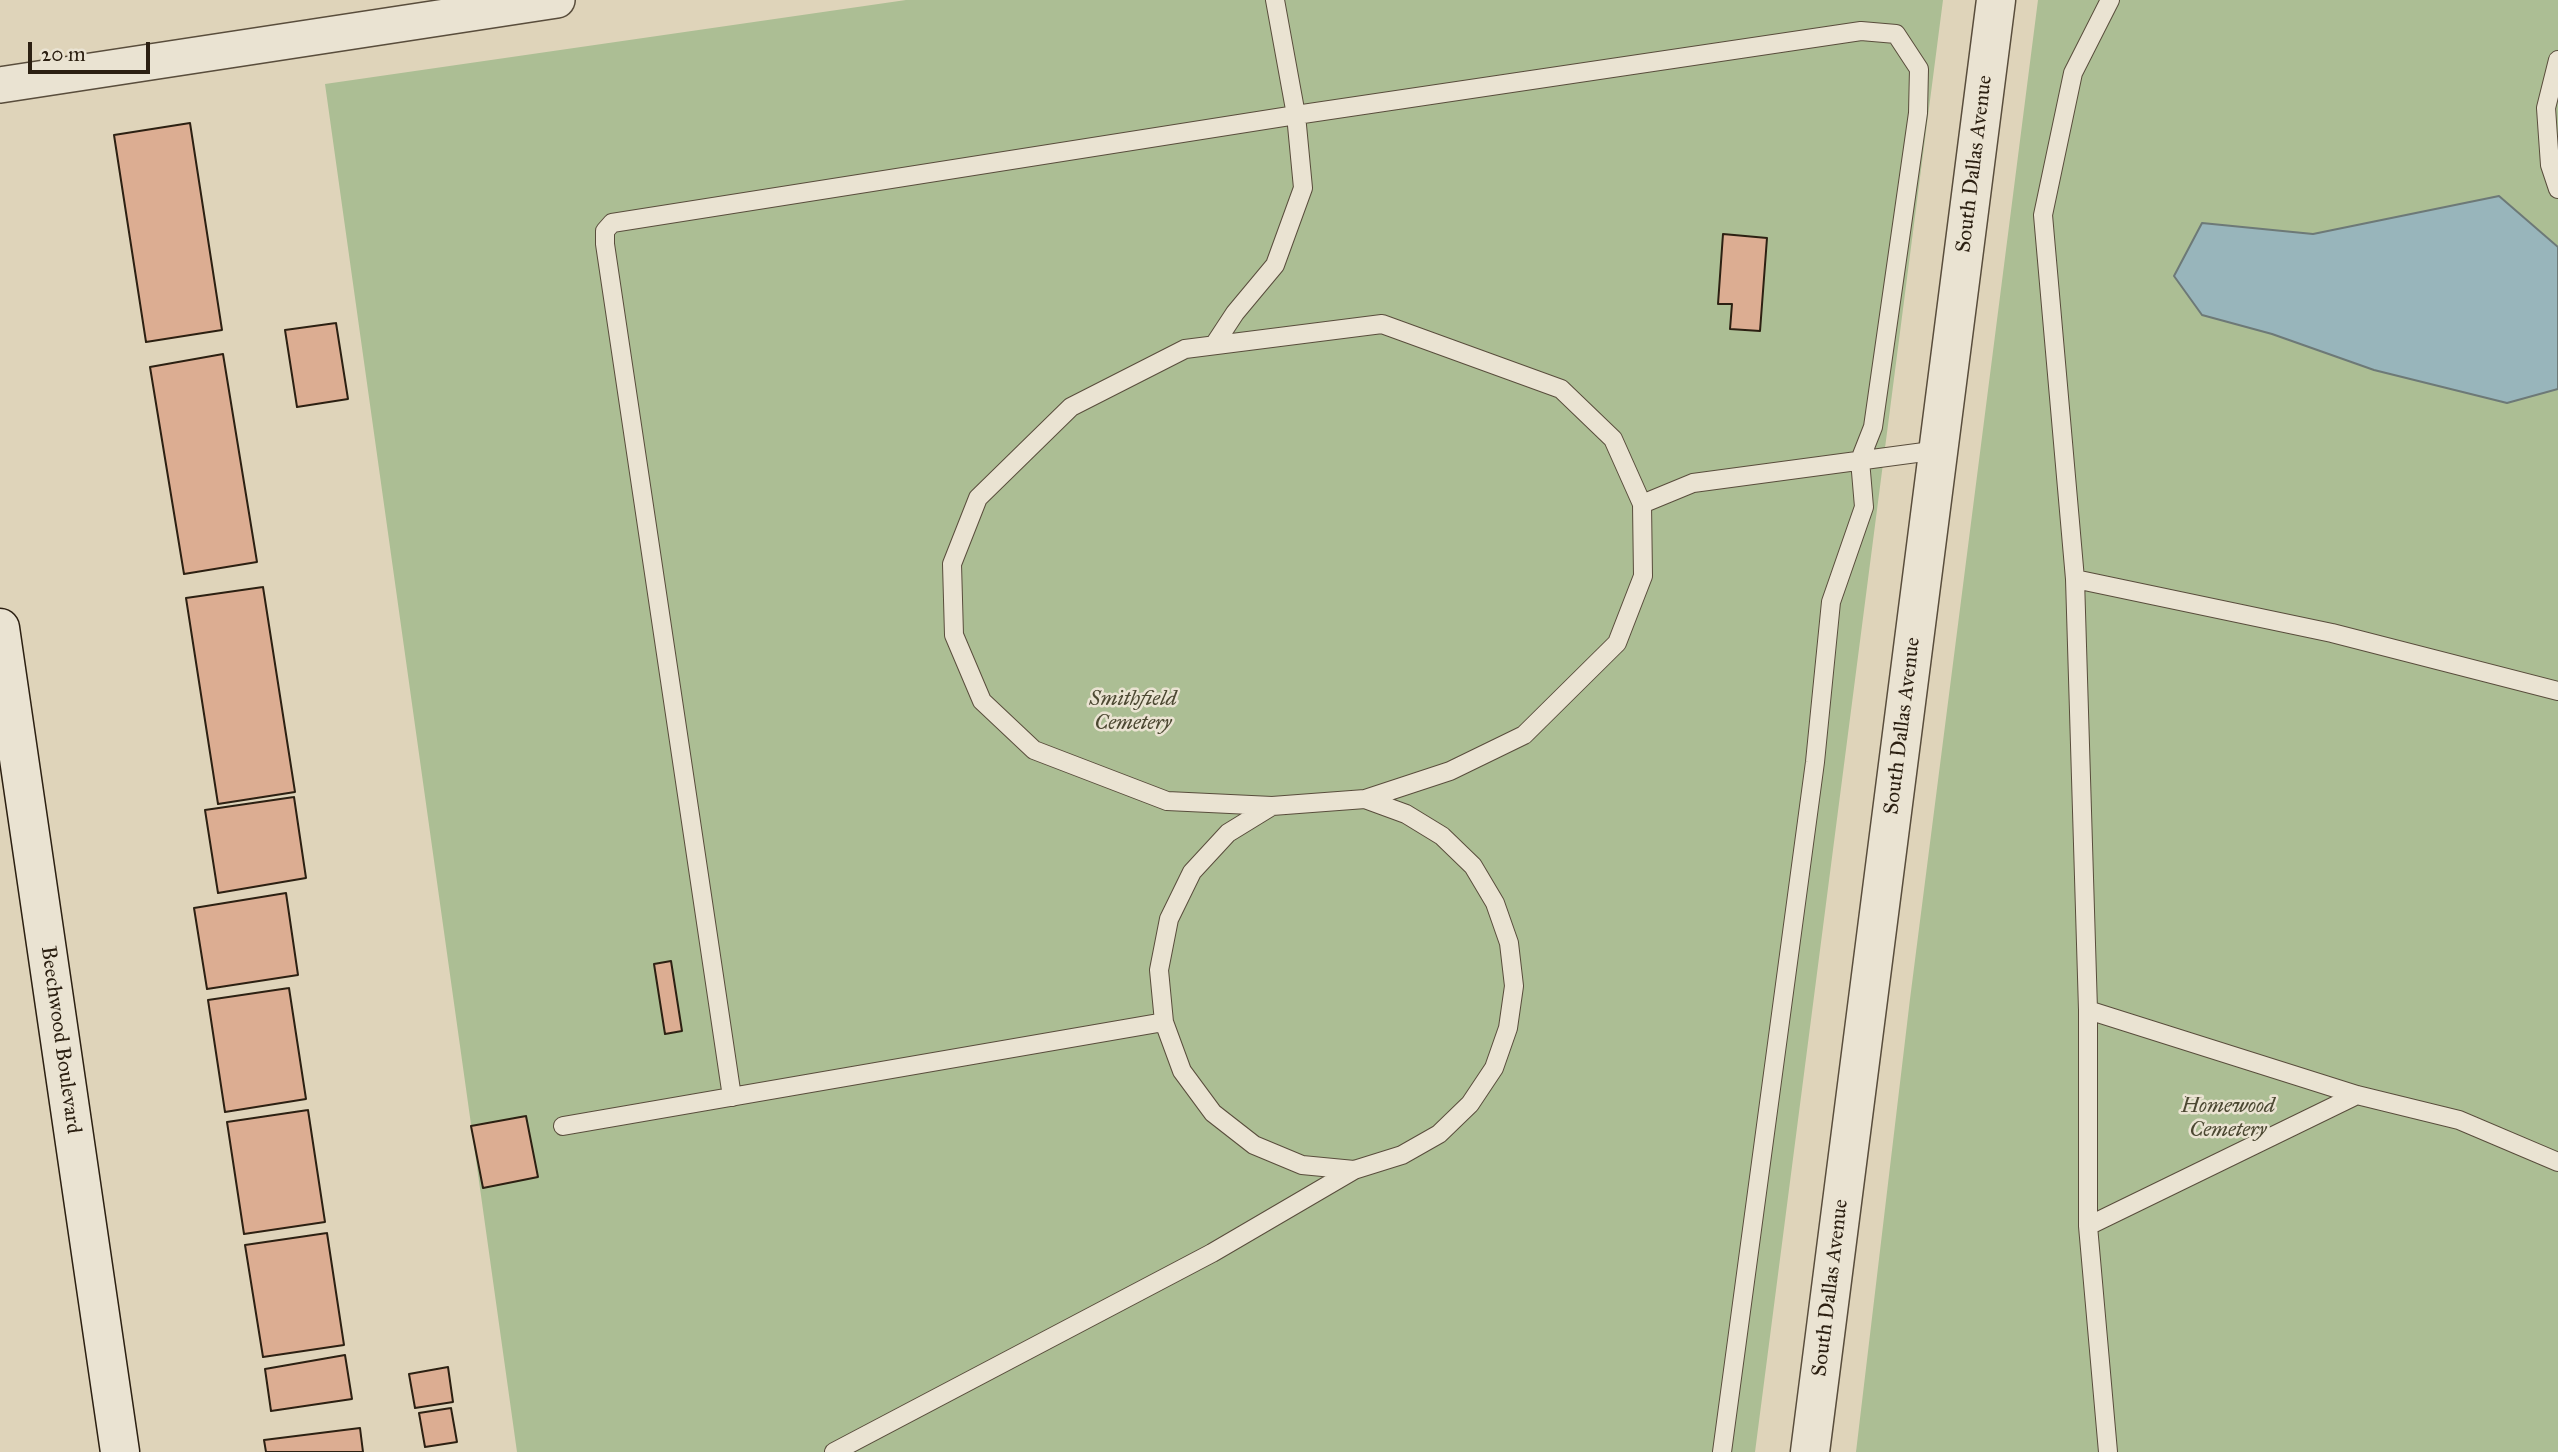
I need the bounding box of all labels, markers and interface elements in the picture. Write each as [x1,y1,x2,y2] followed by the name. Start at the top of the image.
[32,28,154,72] scale bar
[41,41,86,67] text: 20 m
[1952,74,1998,254] street label: South Dallas Avenue
[1880,636,1926,816] street label: South Dallas Avenue
[1089,687,1177,737] park label: Smithfield Cemetery
[34,945,86,1135] street label: Beechwood Boulevard
[2181,1094,2275,1144] park label: Homewood Cemetery
[1808,1198,1854,1378] street label: South Dallas Avenue

